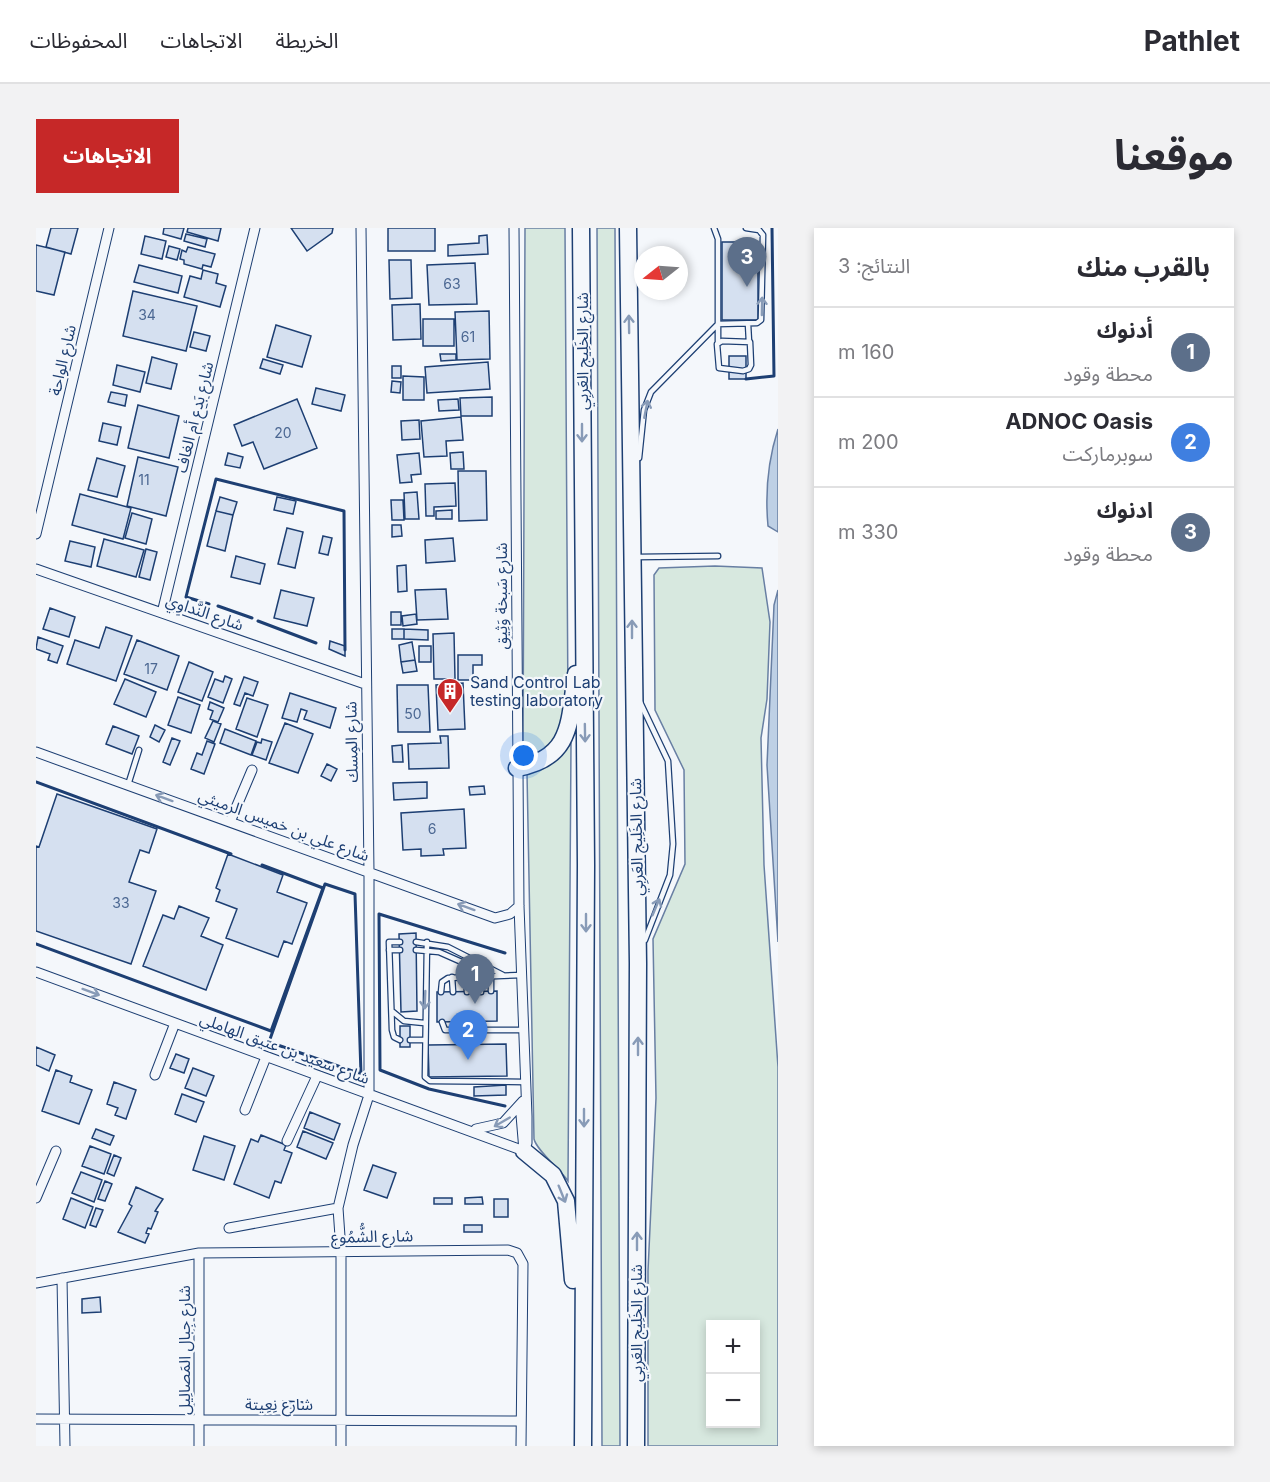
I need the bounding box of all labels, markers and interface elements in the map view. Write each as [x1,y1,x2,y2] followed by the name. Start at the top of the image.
[1144,24,1240,58] text: Pathlet
[30,28,127,53] text: المحفوظات
[160,28,242,53] text: الاتجاهات
[275,28,338,53] text: الخريطة
[36,119,179,193] button: الاتجاهات
[1114,129,1234,180] text: موقعنا
[728,238,766,287] pin: 3
[634,246,688,300] north arrow
[1077,251,1210,282] text: بالقرب منك
[838,254,910,278] text: النتائج: 3
[443,275,461,292] house number: 63
[572,292,595,410] street label: شارع الخَلِيج العَربِي
[756,297,768,317] one-way arrow
[138,306,156,323] house number: 34
[623,315,635,335] one-way arrow
[1097,317,1153,343] text: أدنوك
[44,323,83,398] street label: شارع الواحة
[461,328,475,345] house number: 61
[838,340,894,364] text: 160 m
[1186,340,1195,364] text: 1
[171,359,220,475] street label: شارع بَدع أم الغاف
[1063,362,1153,386] text: محطة وقود
[641,400,652,419] one-way arrow
[1005,408,1153,434] text: ADNOC Oasis
[576,423,588,443] one-way arrow
[274,424,292,441] house number: 20
[838,430,899,454] text: 200 m
[1184,430,1197,454] text: 2
[1062,442,1153,466] text: سوبرماركت
[138,471,150,488] house number: 11
[1097,497,1153,523] text: ادنوك
[838,520,898,544] text: 330 m
[1184,520,1197,544] text: 3
[491,542,514,650] street label: شارع سَبخة وَثِيق
[1063,542,1153,566] text: محطة وقود
[163,589,246,637] street label: شارع النَّداوِي
[626,619,638,639] one-way arrow
[144,660,158,677] house number: 17
[470,672,603,710] place label: Sand Control Lab testing laboratory
[435,676,465,714] building icon: Sand Control Lab testing laboratory
[340,701,365,783] street label: شارع المِسك
[404,705,422,722] house number: 50
[579,723,590,743] one-way arrow
[509,741,538,770] your location
[625,778,650,896] street label: شارع الخَلِيج العَربِي
[195,785,372,868] street label: شارع علي بن خميس الرميثي
[155,791,174,802] one-way arrow
[428,820,436,837] house number: 6
[112,894,130,911] house number: 33
[651,899,662,917] one-way arrow
[457,901,476,912] one-way arrow
[580,913,592,933] one-way arrow
[456,954,494,1004] pin: 1
[81,987,100,998] one-way arrow
[419,990,430,1010] one-way arrow
[196,1008,373,1091] street label: شارع سعيد بن عتيق الهاملي
[448,1010,488,1060] pin: 2
[632,1036,644,1056] one-way arrow
[578,1108,590,1128] one-way arrow
[494,1116,511,1128] one-way arrow
[557,1184,568,1202] one-way arrow
[331,1222,413,1250] street label: شارع الشُّمُوع
[631,1231,643,1251] one-way arrow
[626,1264,649,1382] street label: شارع الخَلِيج العَربِي
[174,1285,197,1415] street label: شارع جِبال المَصالِيل
[706,1320,760,1428] map controls
[706,1320,760,1374] button: +
[706,1374,760,1428] button: −
[245,1394,313,1417] street label: شارع نِعِيتة

